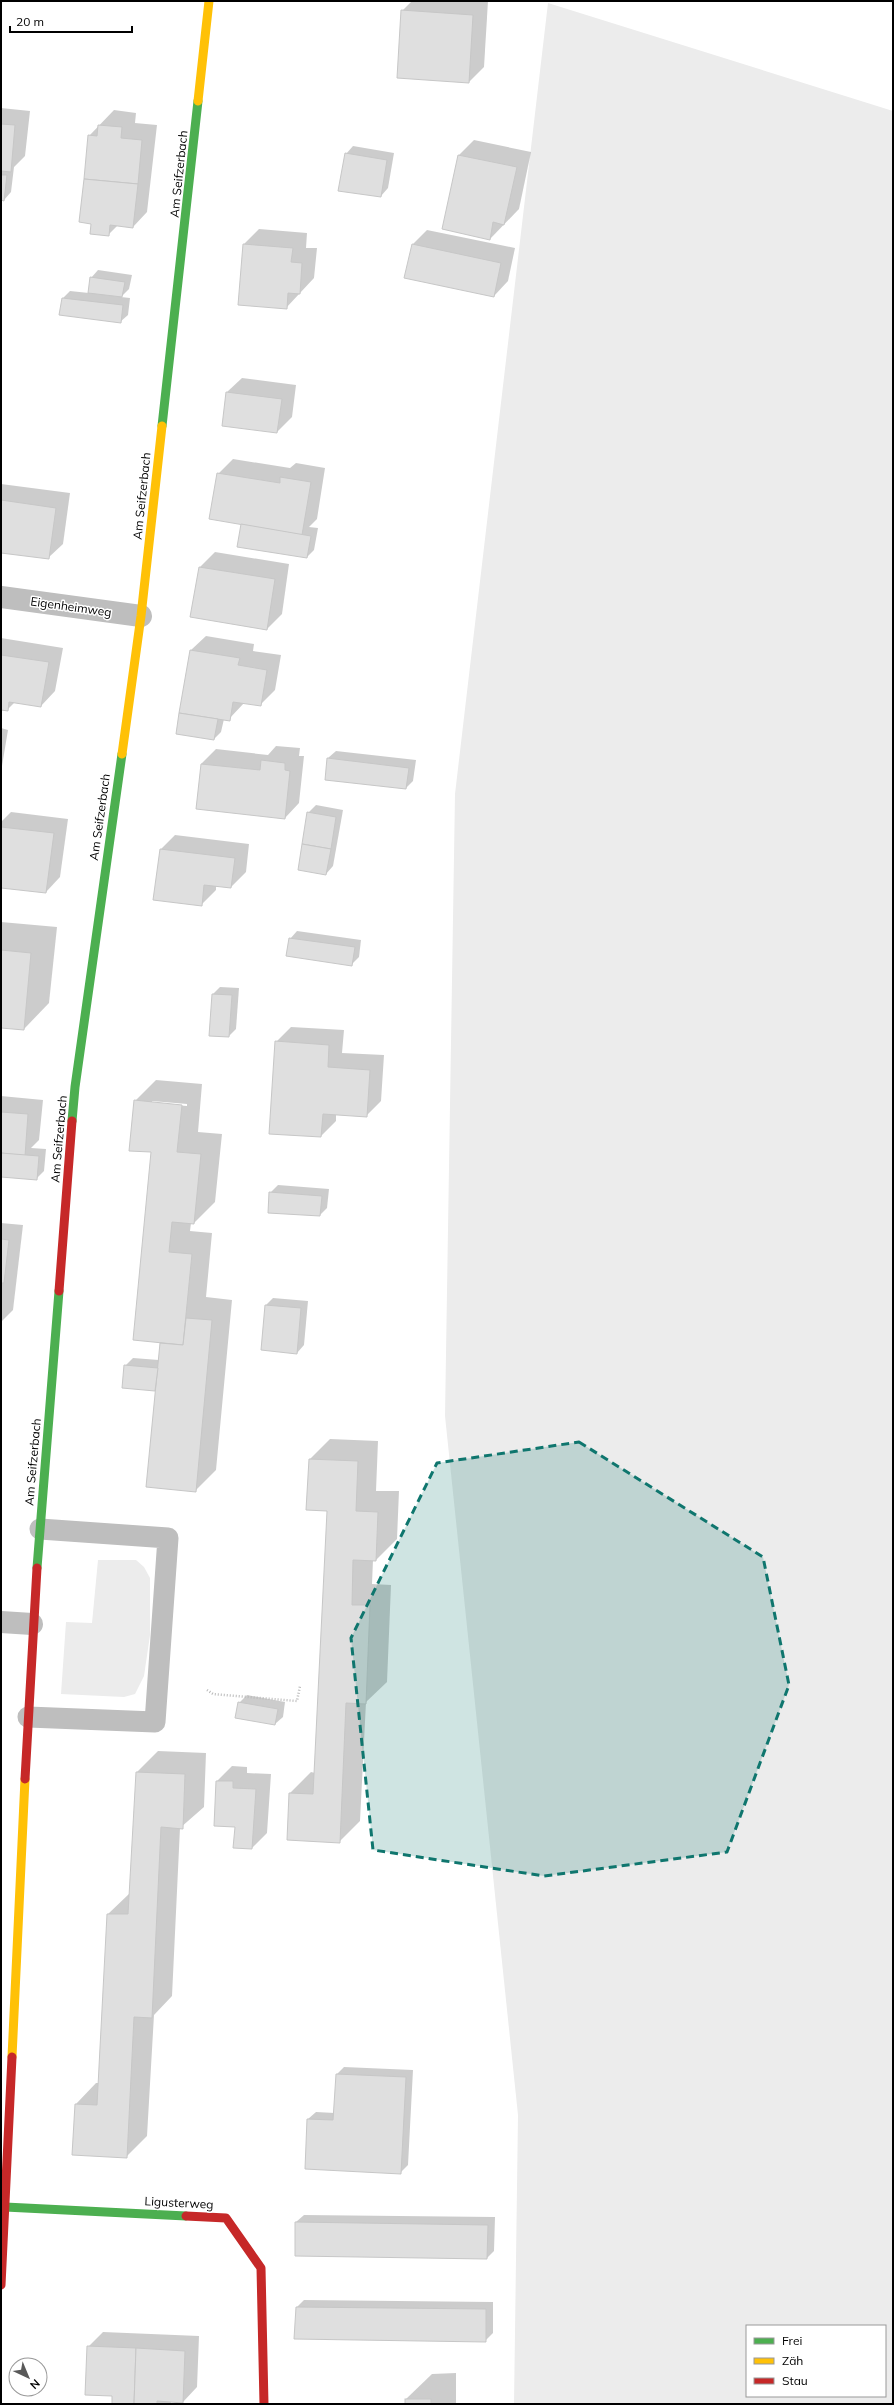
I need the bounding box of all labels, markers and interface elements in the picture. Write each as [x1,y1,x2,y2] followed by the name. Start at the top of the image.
[10,8,132,34] scale bar
[16,14,44,29] text: 20 m
[166,130,191,218] street label: Am Seifzerbach
[129,452,154,540] street label: Am Seifzerbach
[30,593,113,620] street label: Eigenheimweg
[86,772,113,861] street label: Am Seifzerbach
[47,1095,70,1183] street label: Am Seifzerbach
[21,1418,44,1506] street label: Am Seifzerbach
[144,2193,214,2212] street label: Ligusterweg
[746,2325,886,2397] legend
[782,2333,802,2348] text: Frei
[782,2353,803,2368] text: Zäh
[8,2357,48,2397] north arrow
[782,2373,808,2388] text: Stau
[27,2376,43,2392] text: N

